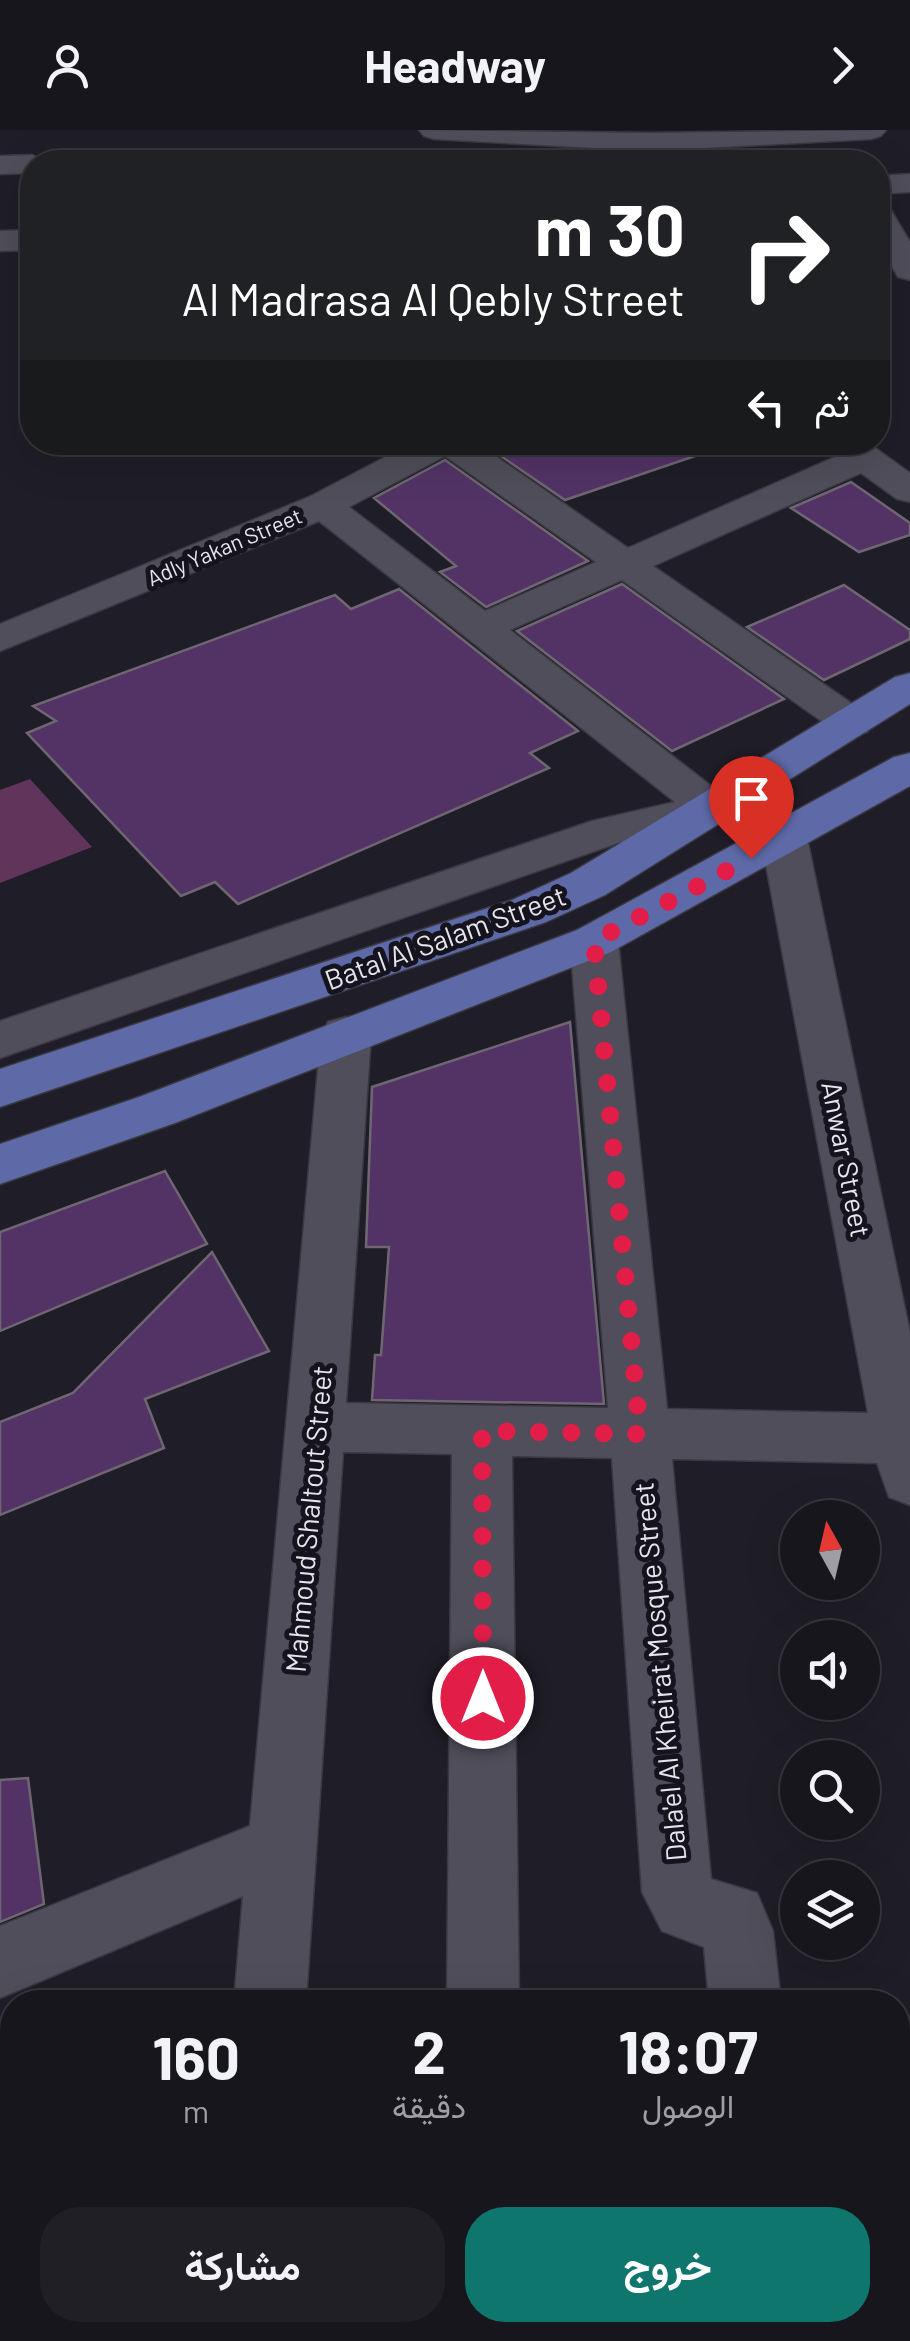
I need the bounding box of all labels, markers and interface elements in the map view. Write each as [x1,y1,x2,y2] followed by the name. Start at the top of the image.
[40,38,95,93] icon: person
[364,38,546,92] text: Headway
[815,38,870,93] icon: forward
[535,186,685,270] text: 30 m
[720,190,850,320] icon: right
[182,271,685,325] text: Al Madrasa Al Qebly Street
[814,379,850,425] text: ثم
[739,380,794,435] icon: left
[143,502,305,590] street label: Adly Yakan Street
[709,756,794,859] pin
[724,771,779,826] icon: arrive
[320,878,570,996] street label: Batal Al Salam Street
[815,1078,879,1240] street label: Anwar Street
[278,1364,338,1674] street label: Mahmoud Shaltout Street
[626,1481,692,1863] street label: Dala'el Al Kheirat Mosque Street
[780,1500,880,1600] north arrow
[780,1500,880,1960] map controls
[780,1620,880,1720] button: sound
[431,1646,535,1750] position arrow
[780,1740,880,1840] button: search
[780,1860,880,1960] button: layers
[412,2014,446,2086] text: 2
[618,2014,758,2086] text: 18:07
[152,2020,240,2092] text: 160
[392,2086,466,2124] text: دقيقة
[642,2086,734,2124] text: الوصول
[183,2091,209,2129] text: m
[40,2207,445,2322] button: مشاركة
[465,2207,870,2322] button: خروج

